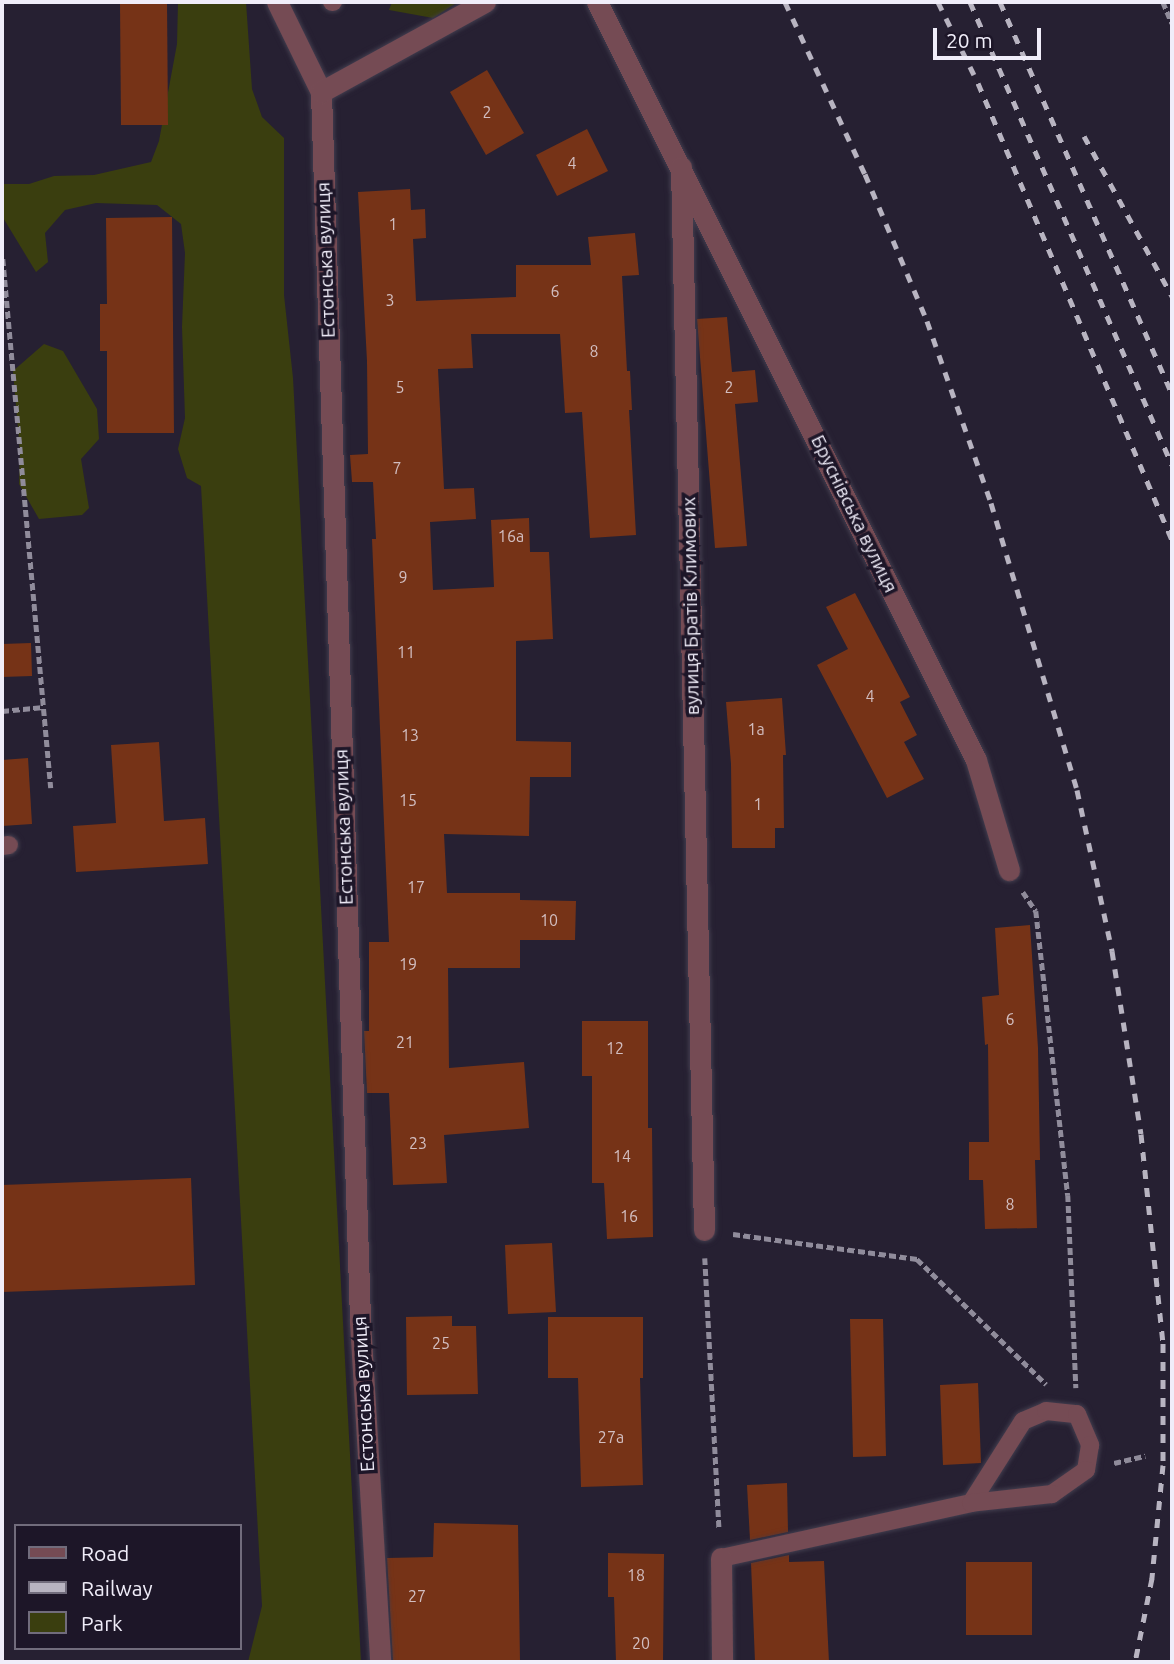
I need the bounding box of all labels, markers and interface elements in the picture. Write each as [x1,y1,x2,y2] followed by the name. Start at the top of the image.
[936,14,1044,58] scale bar
[946,28,993,52] text: 20 m
[482,102,492,122] house number: 2
[567,153,577,173] house number: 4
[312,182,340,338] street label: Естонська вулиця
[388,214,398,234] house number: 1
[550,281,560,301] house number: 6
[385,290,395,310] house number: 3
[589,341,599,361] house number: 8
[395,377,405,397] house number: 5
[724,377,734,397] house number: 2
[806,431,902,597] street label: Бруснівська вулиця
[392,458,402,478] house number: 7
[678,497,704,715] street label: вулиця Братів Климових
[498,526,524,546] house number: 16а
[398,567,408,587] house number: 9
[397,642,415,662] house number: 11
[865,686,875,706] house number: 4
[747,719,765,739] house number: 1а
[401,725,419,745] house number: 13
[330,749,358,905] street label: Естонська вулиця
[399,790,417,810] house number: 15
[753,794,763,814] house number: 1
[407,877,425,897] house number: 17
[540,910,558,930] house number: 10
[399,954,417,974] house number: 19
[1005,1009,1015,1029] house number: 6
[396,1032,414,1052] house number: 21
[606,1038,624,1058] house number: 12
[409,1133,427,1153] house number: 23
[613,1146,631,1166] house number: 14
[1005,1194,1015,1214] house number: 8
[620,1206,638,1226] house number: 16
[349,1316,379,1472] street label: Естонська вулиця
[432,1333,450,1353] house number: 25
[598,1427,624,1447] house number: 27а
[14,1524,242,1650] legend
[81,1541,129,1565] text: Road
[627,1565,645,1585] house number: 18
[81,1576,153,1600] text: Railway
[408,1586,426,1606] house number: 27
[81,1611,123,1635] text: Park
[632,1633,650,1653] house number: 20

